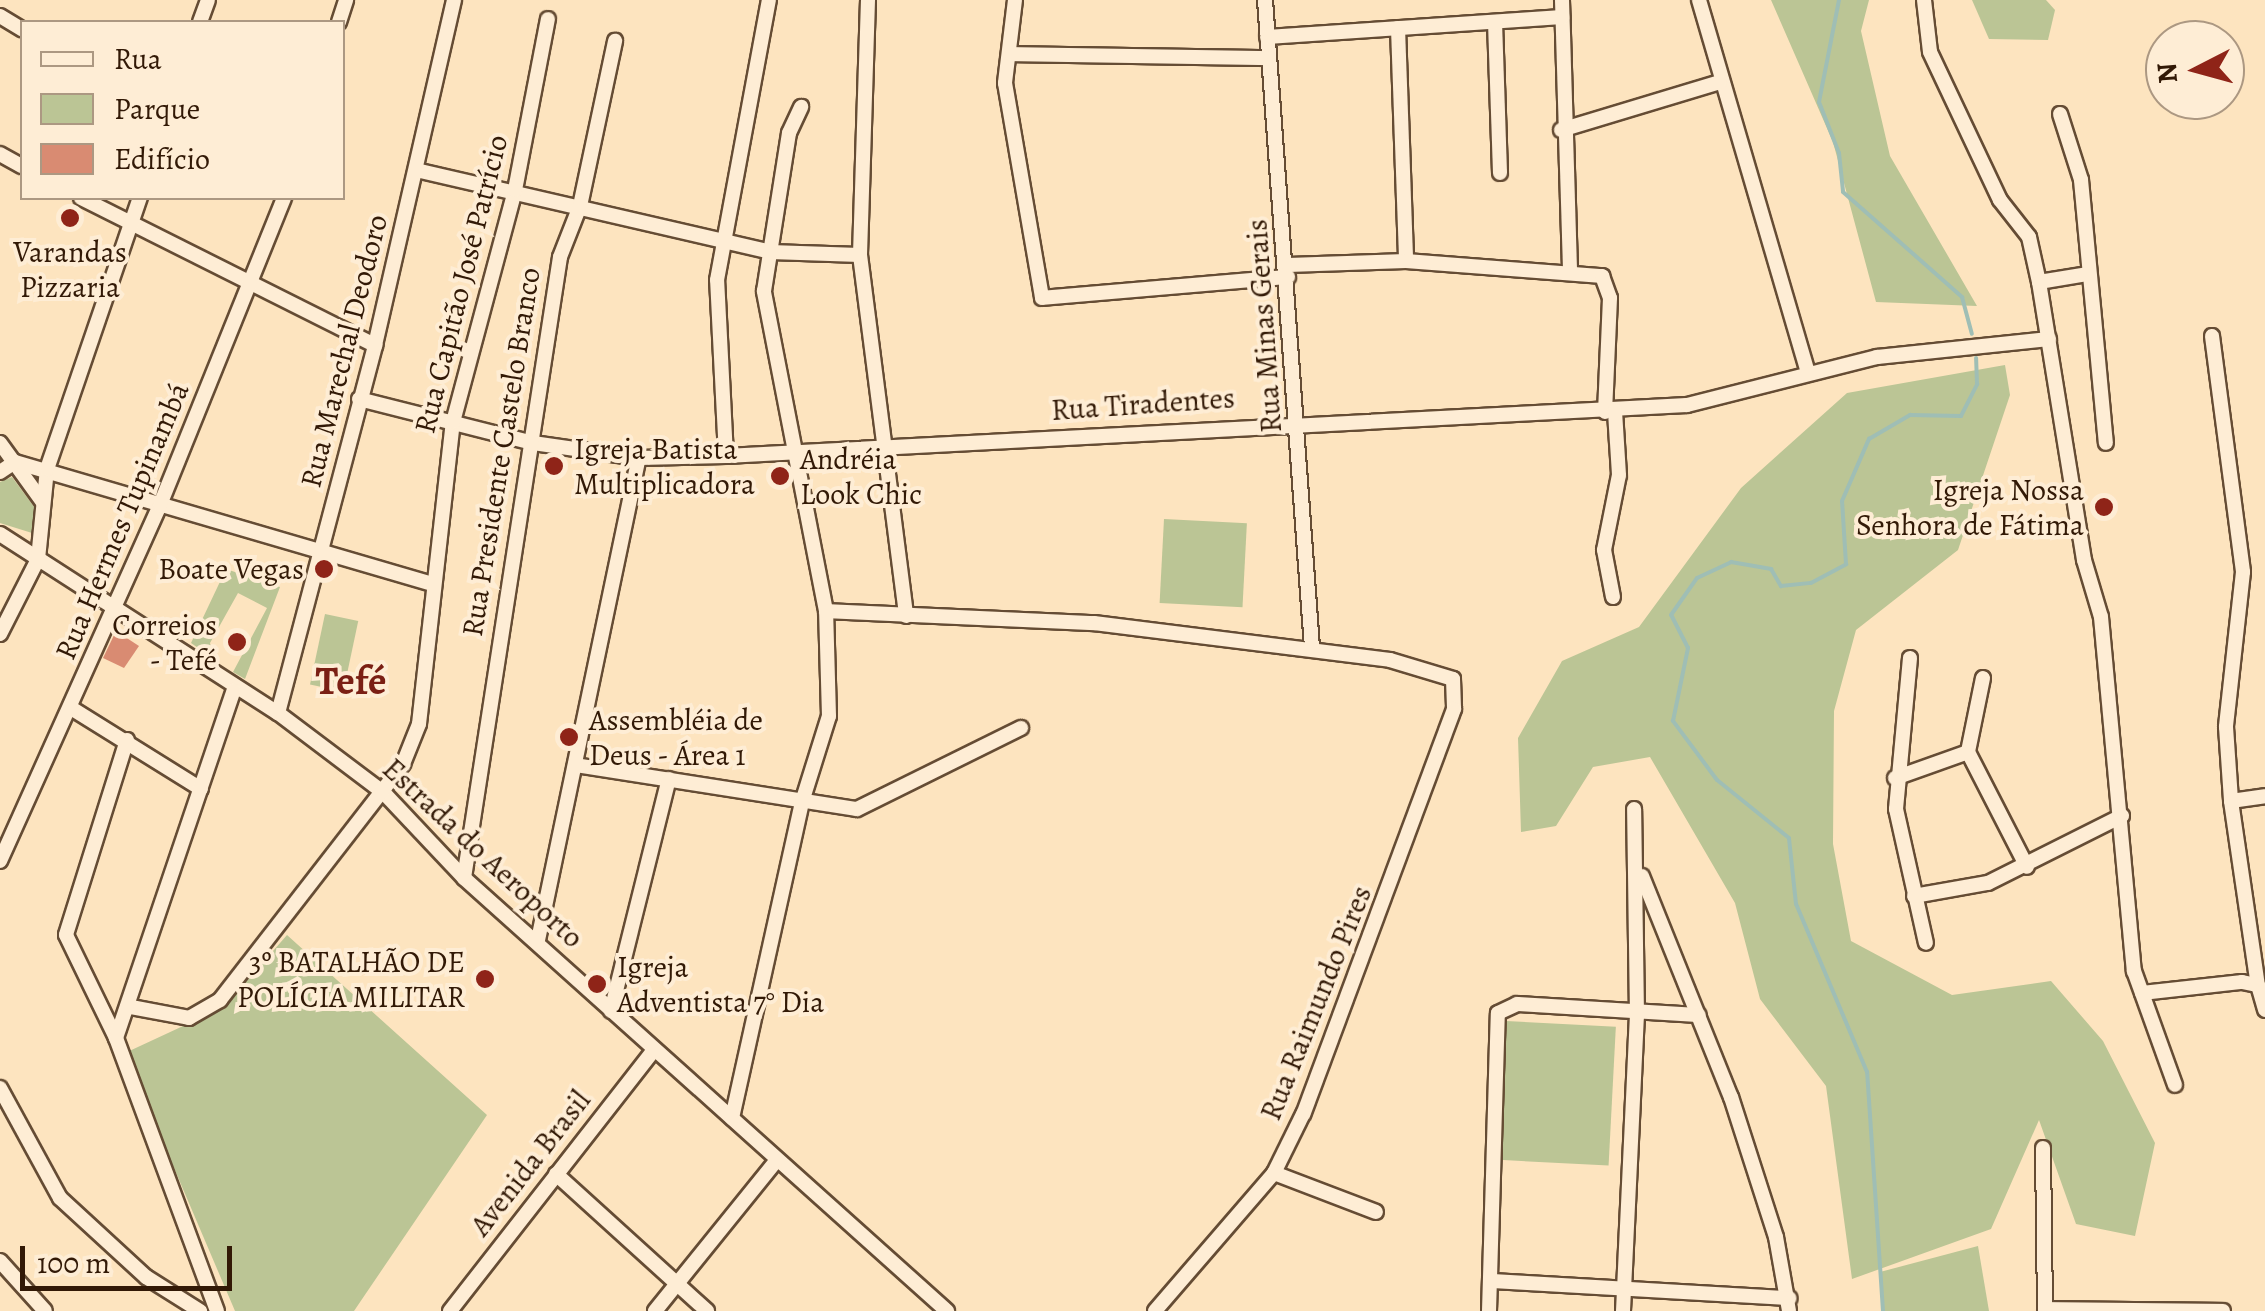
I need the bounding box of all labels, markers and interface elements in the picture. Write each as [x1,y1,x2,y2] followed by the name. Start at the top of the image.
[20,20,345,200] legend
[2145,20,2245,120] north arrow
[114,39,162,79] text: Rua
[2147,61,2187,85] text: N
[114,89,200,129] text: Parque
[406,131,516,437] street label: Rua Capitão José Patrício
[114,139,210,179] text: Edifício
[59,207,81,229] marker: Varandas Pizzaria
[293,211,395,491] street label: Rua Marechal Deodoro
[1239,218,1289,434] street label: Rua Minas Gerais
[13,234,127,304] place label: Varandas Pizzaria
[454,265,548,639] street label: Rua Presidente Castelo Branco
[47,377,197,665] street label: Rua Hermes Tupinambá
[1050,380,1236,428] street label: Rua Tiradentes
[574,431,755,502] place label: Igreja Batista Multiplicadora
[800,441,922,512] place label: Andréia Look Chic
[543,455,565,477] marker: Igreja Batista Multiplicadora
[769,465,791,487] marker: Andréia Look Chic
[1856,472,2084,542] place label: Igreja Nossa Senhora de Fátima
[2093,496,2115,518] marker: Igreja Nossa Senhora de Fátima
[158,551,304,587] place label: Boate Vegas
[313,558,335,580] marker: Boate Vegas
[112,607,217,678] place label: Correios - Tefé
[226,631,248,653] marker: Correios - Tefé
[315,657,387,705] district label: Tefé
[589,702,763,772] place label: Assembléia de Deus - Área 1
[558,726,580,748] marker: Assembléia de Deus - Área 1
[375,751,591,955] street label: Estrada do Aeroporto
[1253,880,1379,1126] street label: Rua Raimundo Pires
[237,944,465,1014] place label: 3º BATALHÃO DE POLÍCIA MILITAR
[617,949,824,1020] place label: Igreja Adventista 7° Dia
[474,968,496,990] marker: 3º BATALHÃO DE POLÍCIA MILITAR
[586,973,608,995] marker: Igreja Adventista 7° Dia
[462,1083,598,1243] street label: Avenida Brasil
[25,1226,238,1288] scale bar
[37,1243,110,1283] text: 100 m

